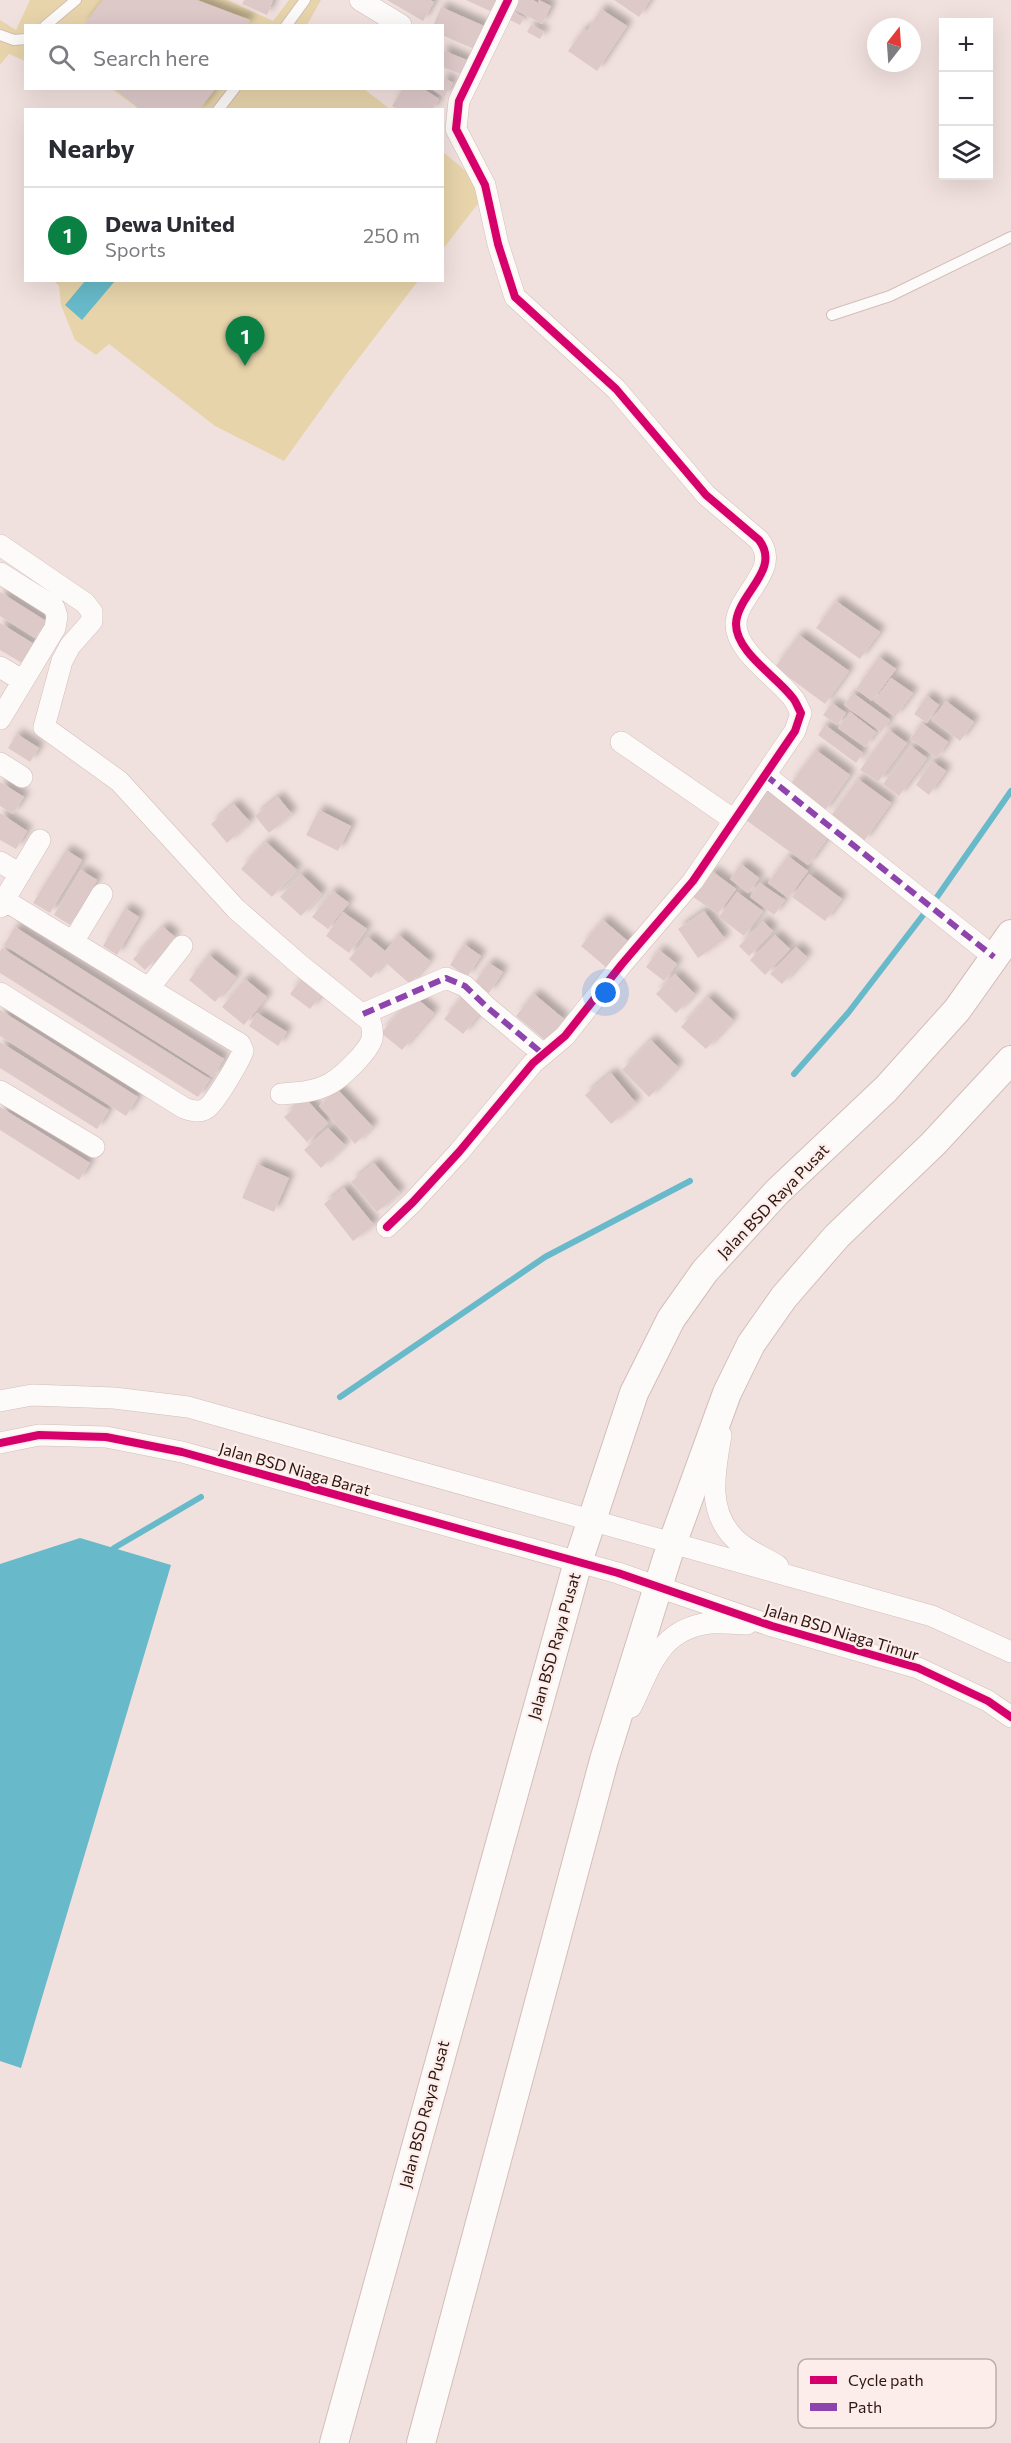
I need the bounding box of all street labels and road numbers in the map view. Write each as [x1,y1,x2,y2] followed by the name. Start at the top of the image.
[713,1139,833,1262] street label: Jalan BSD Raya Pusat
[217,1438,373,1499] street label: Jalan BSD Niaga Barat
[523,1570,584,1721] street label: Jalan BSD Raya Pusat
[763,1599,922,1664] street label: Jalan BSD Niaga Timur
[395,2038,452,2190] street label: Jalan BSD Raya Pusat

